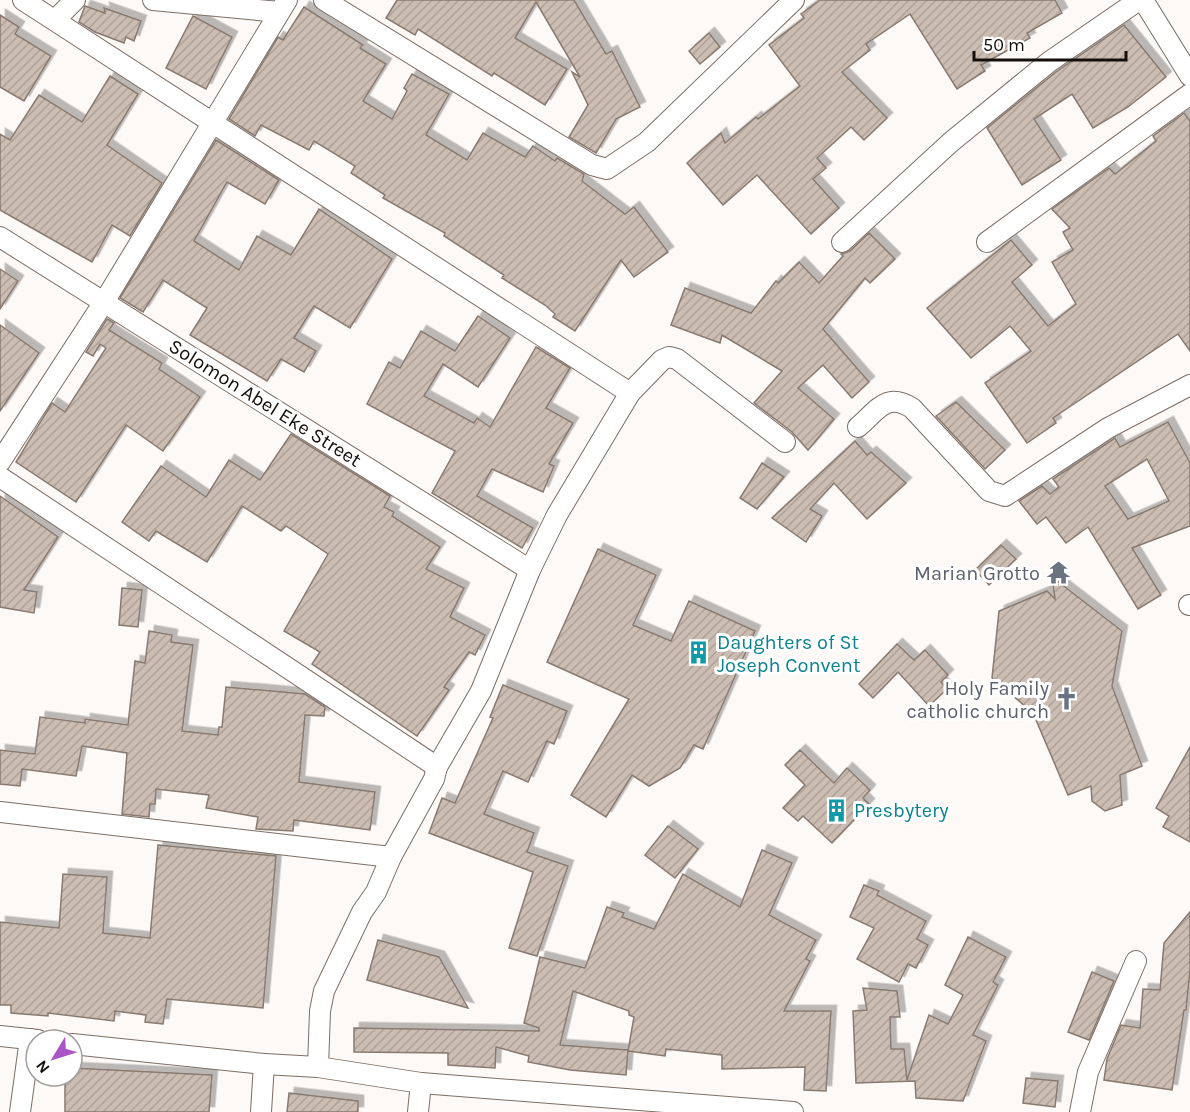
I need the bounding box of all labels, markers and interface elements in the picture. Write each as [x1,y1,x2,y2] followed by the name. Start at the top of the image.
[974,24,1126,62] scale bar
[983,34,1025,56] text: 50 m
[165,334,366,472] street label: Solomon Abel Eke Street
[1045,560,1071,586] temple icon: Marian Grotto
[914,562,1040,585] place label: Marian Grotto
[717,631,861,677] place label: Daughters of St Joseph Convent
[686,640,712,666] building icon: Daughters of St Joseph Convent
[906,677,1049,723] place label: Holy Family catholic church
[1054,686,1080,712] church icon: Holy Family catholic church
[823,797,849,823] building icon: Presbytery
[854,799,949,822] place label: Presbytery
[24,1028,84,1088] north arrow
[32,1057,54,1077] text: N

